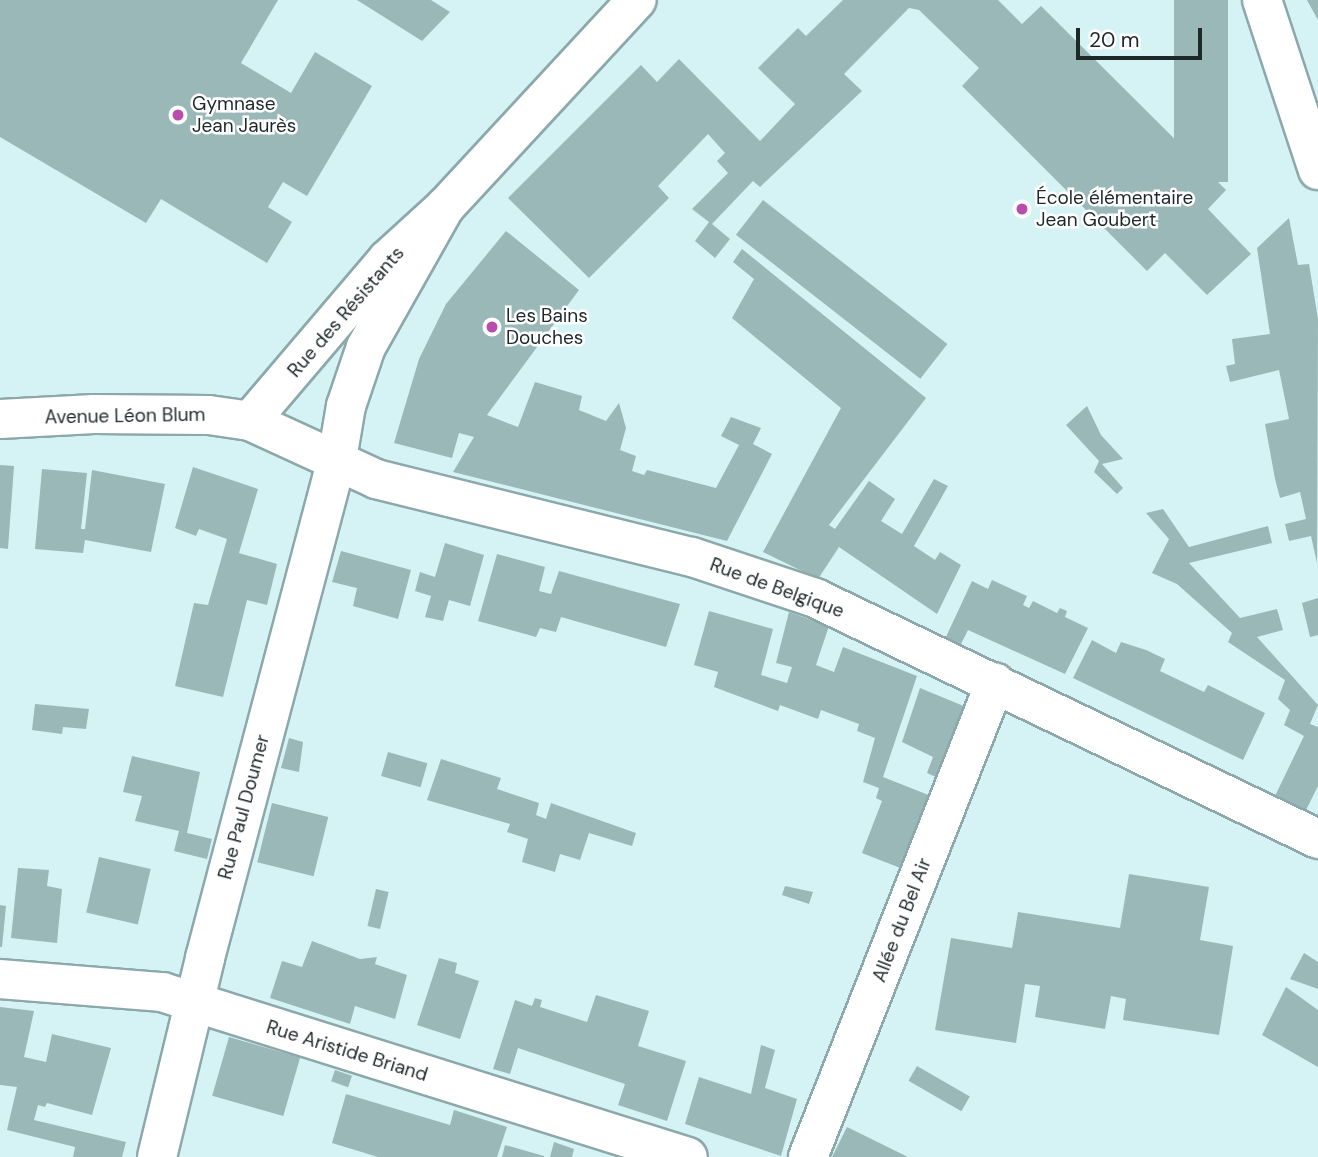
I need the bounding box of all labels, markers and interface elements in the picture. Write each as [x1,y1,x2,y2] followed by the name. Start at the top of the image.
[1080,14,1206,58] scale bar
[1089,26,1140,54] text: 20 m
[192,93,296,137] place label: Gymnase Jean Jaurès
[170,107,186,123] marker: Gymnase Jean Jaurès
[1036,187,1193,231] place label: École élémentaire Jean Goubert
[1014,201,1030,217] marker: École élémentaire Jean Goubert
[283,242,409,382] street label: Rue des Résistants
[506,305,588,349] place label: Les Bains Douches
[484,319,500,335] marker: Les Bains Douches
[44,403,206,429] street label: Avenue Léon Blum
[707,553,847,623] street label: Rue de Belgique
[214,732,274,882] street label: Rue Paul Doumer
[868,855,936,985] street label: Allée du Bel Air
[264,1016,430,1086] street label: Rue Aristide Briand

